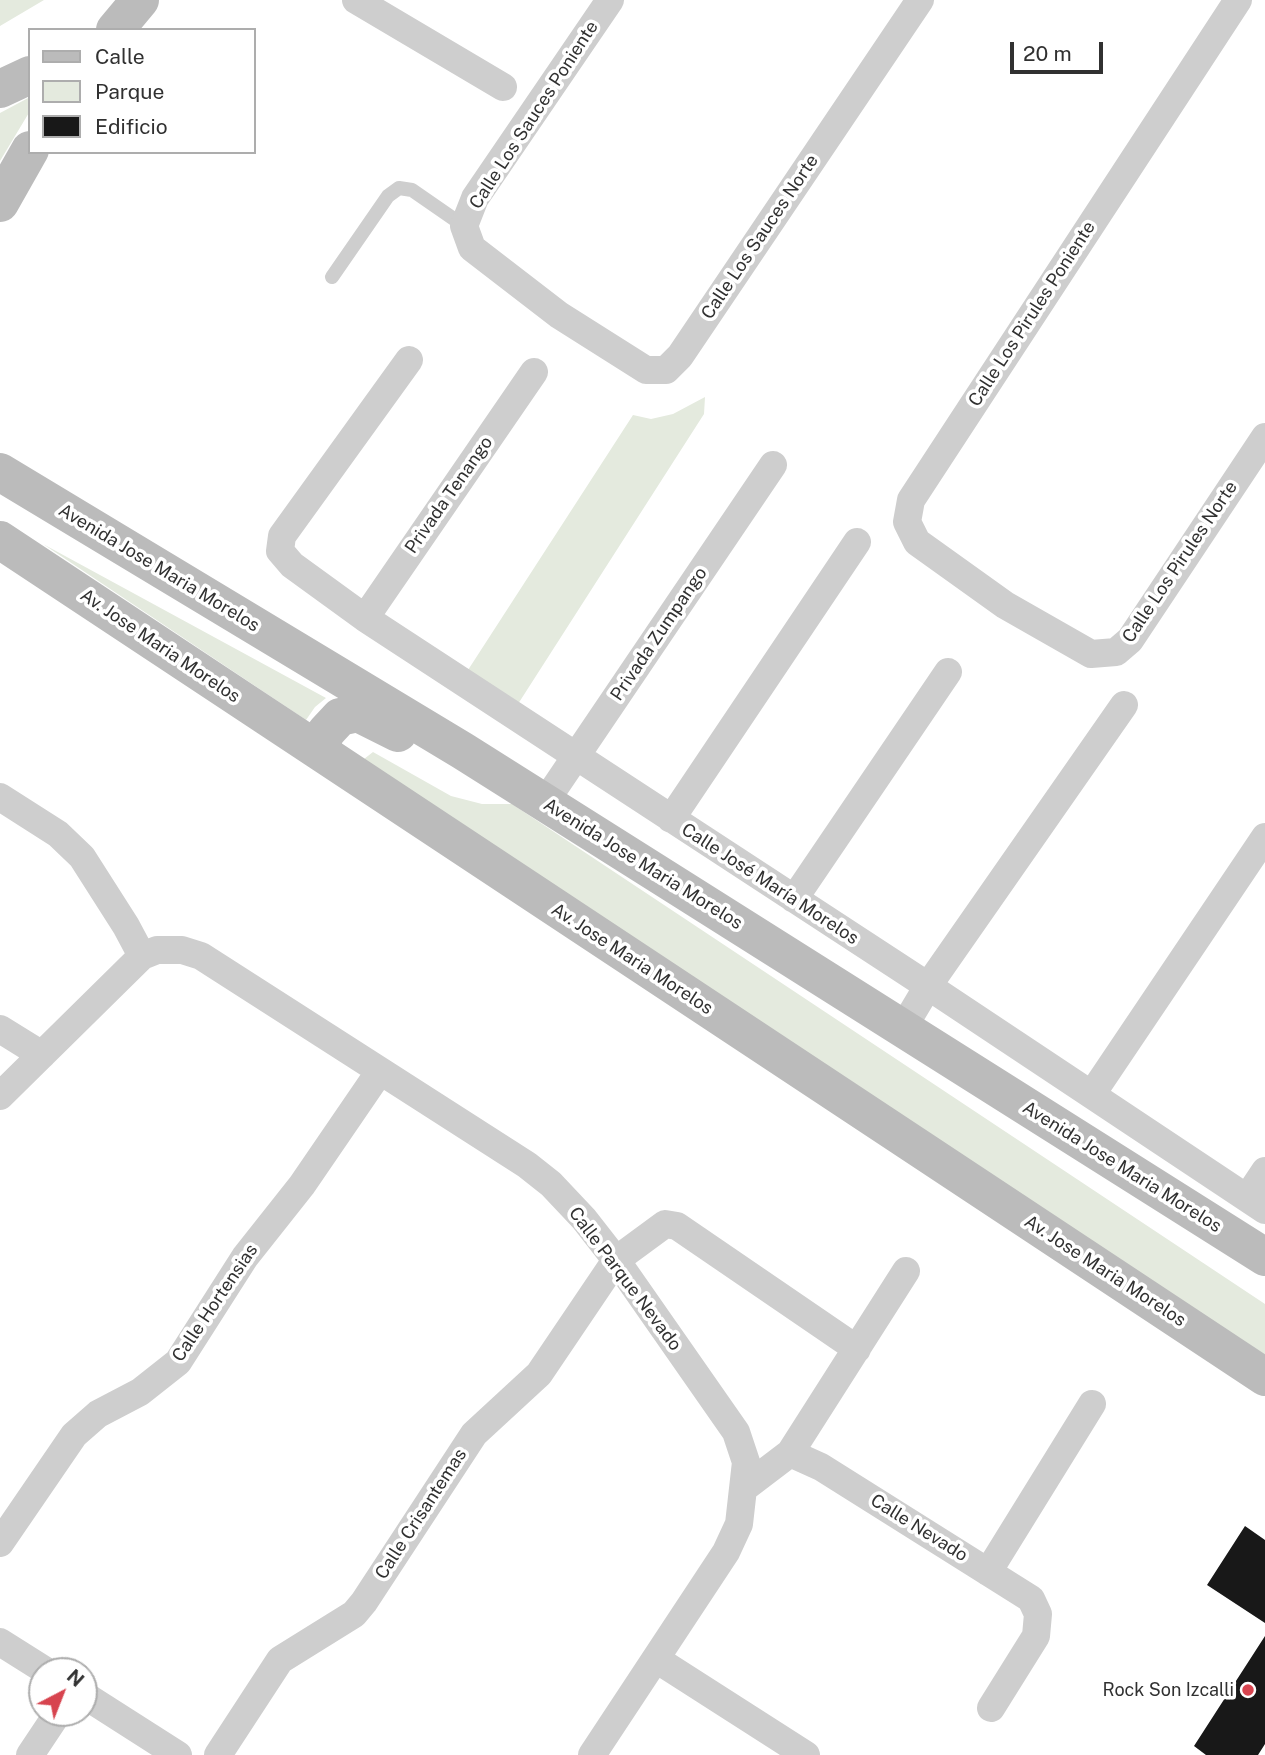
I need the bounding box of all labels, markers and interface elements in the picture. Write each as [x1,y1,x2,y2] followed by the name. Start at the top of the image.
[465,17,603,213] street label: Calle Los Sauces Poniente
[28,28,256,154] legend
[1013,28,1106,72] scale bar
[1023,41,1072,66] text: 20 m
[95,44,145,69] text: Calle
[95,79,164,104] text: Parque
[95,114,168,139] text: Edificio
[697,151,823,323] street label: Calle Los Sauces Norte
[964,217,1100,411] street label: Calle Los Pirules Poniente
[401,432,497,558] street label: Privada Tenango
[1118,477,1242,647] street label: Calle Los Pirules Norte
[55,499,263,637] street label: Avenida Jose Maria Morelos
[606,563,712,705] street label: Privada Zumpango
[76,584,244,708] street label: Av. Jose Maria Morelos
[540,794,746,934] street label: Avenida Jose Maria Morelos
[677,819,863,949] street label: Calle José María Morelos
[547,899,717,1019] street label: Av. Jose Maria Morelos
[1019,1097,1225,1237] street label: Avenida Jose Maria Morelos
[564,1203,686,1355] street label: Calle Parque Nevado
[1020,1211,1190,1331] street label: Av. Jose Maria Morelos
[168,1240,262,1366] street label: Calle Hortensias
[371,1445,471,1583] street label: Calle Crisantemas
[867,1490,971,1566] street label: Calle Nevado
[28,1657,98,1727] north arrow
[63,1665,89,1691] text: N
[1103,1679,1234,1701] place label: Rock Son Izcalli
[1240,1682,1256,1698] marker: Rock Son Izcalli

